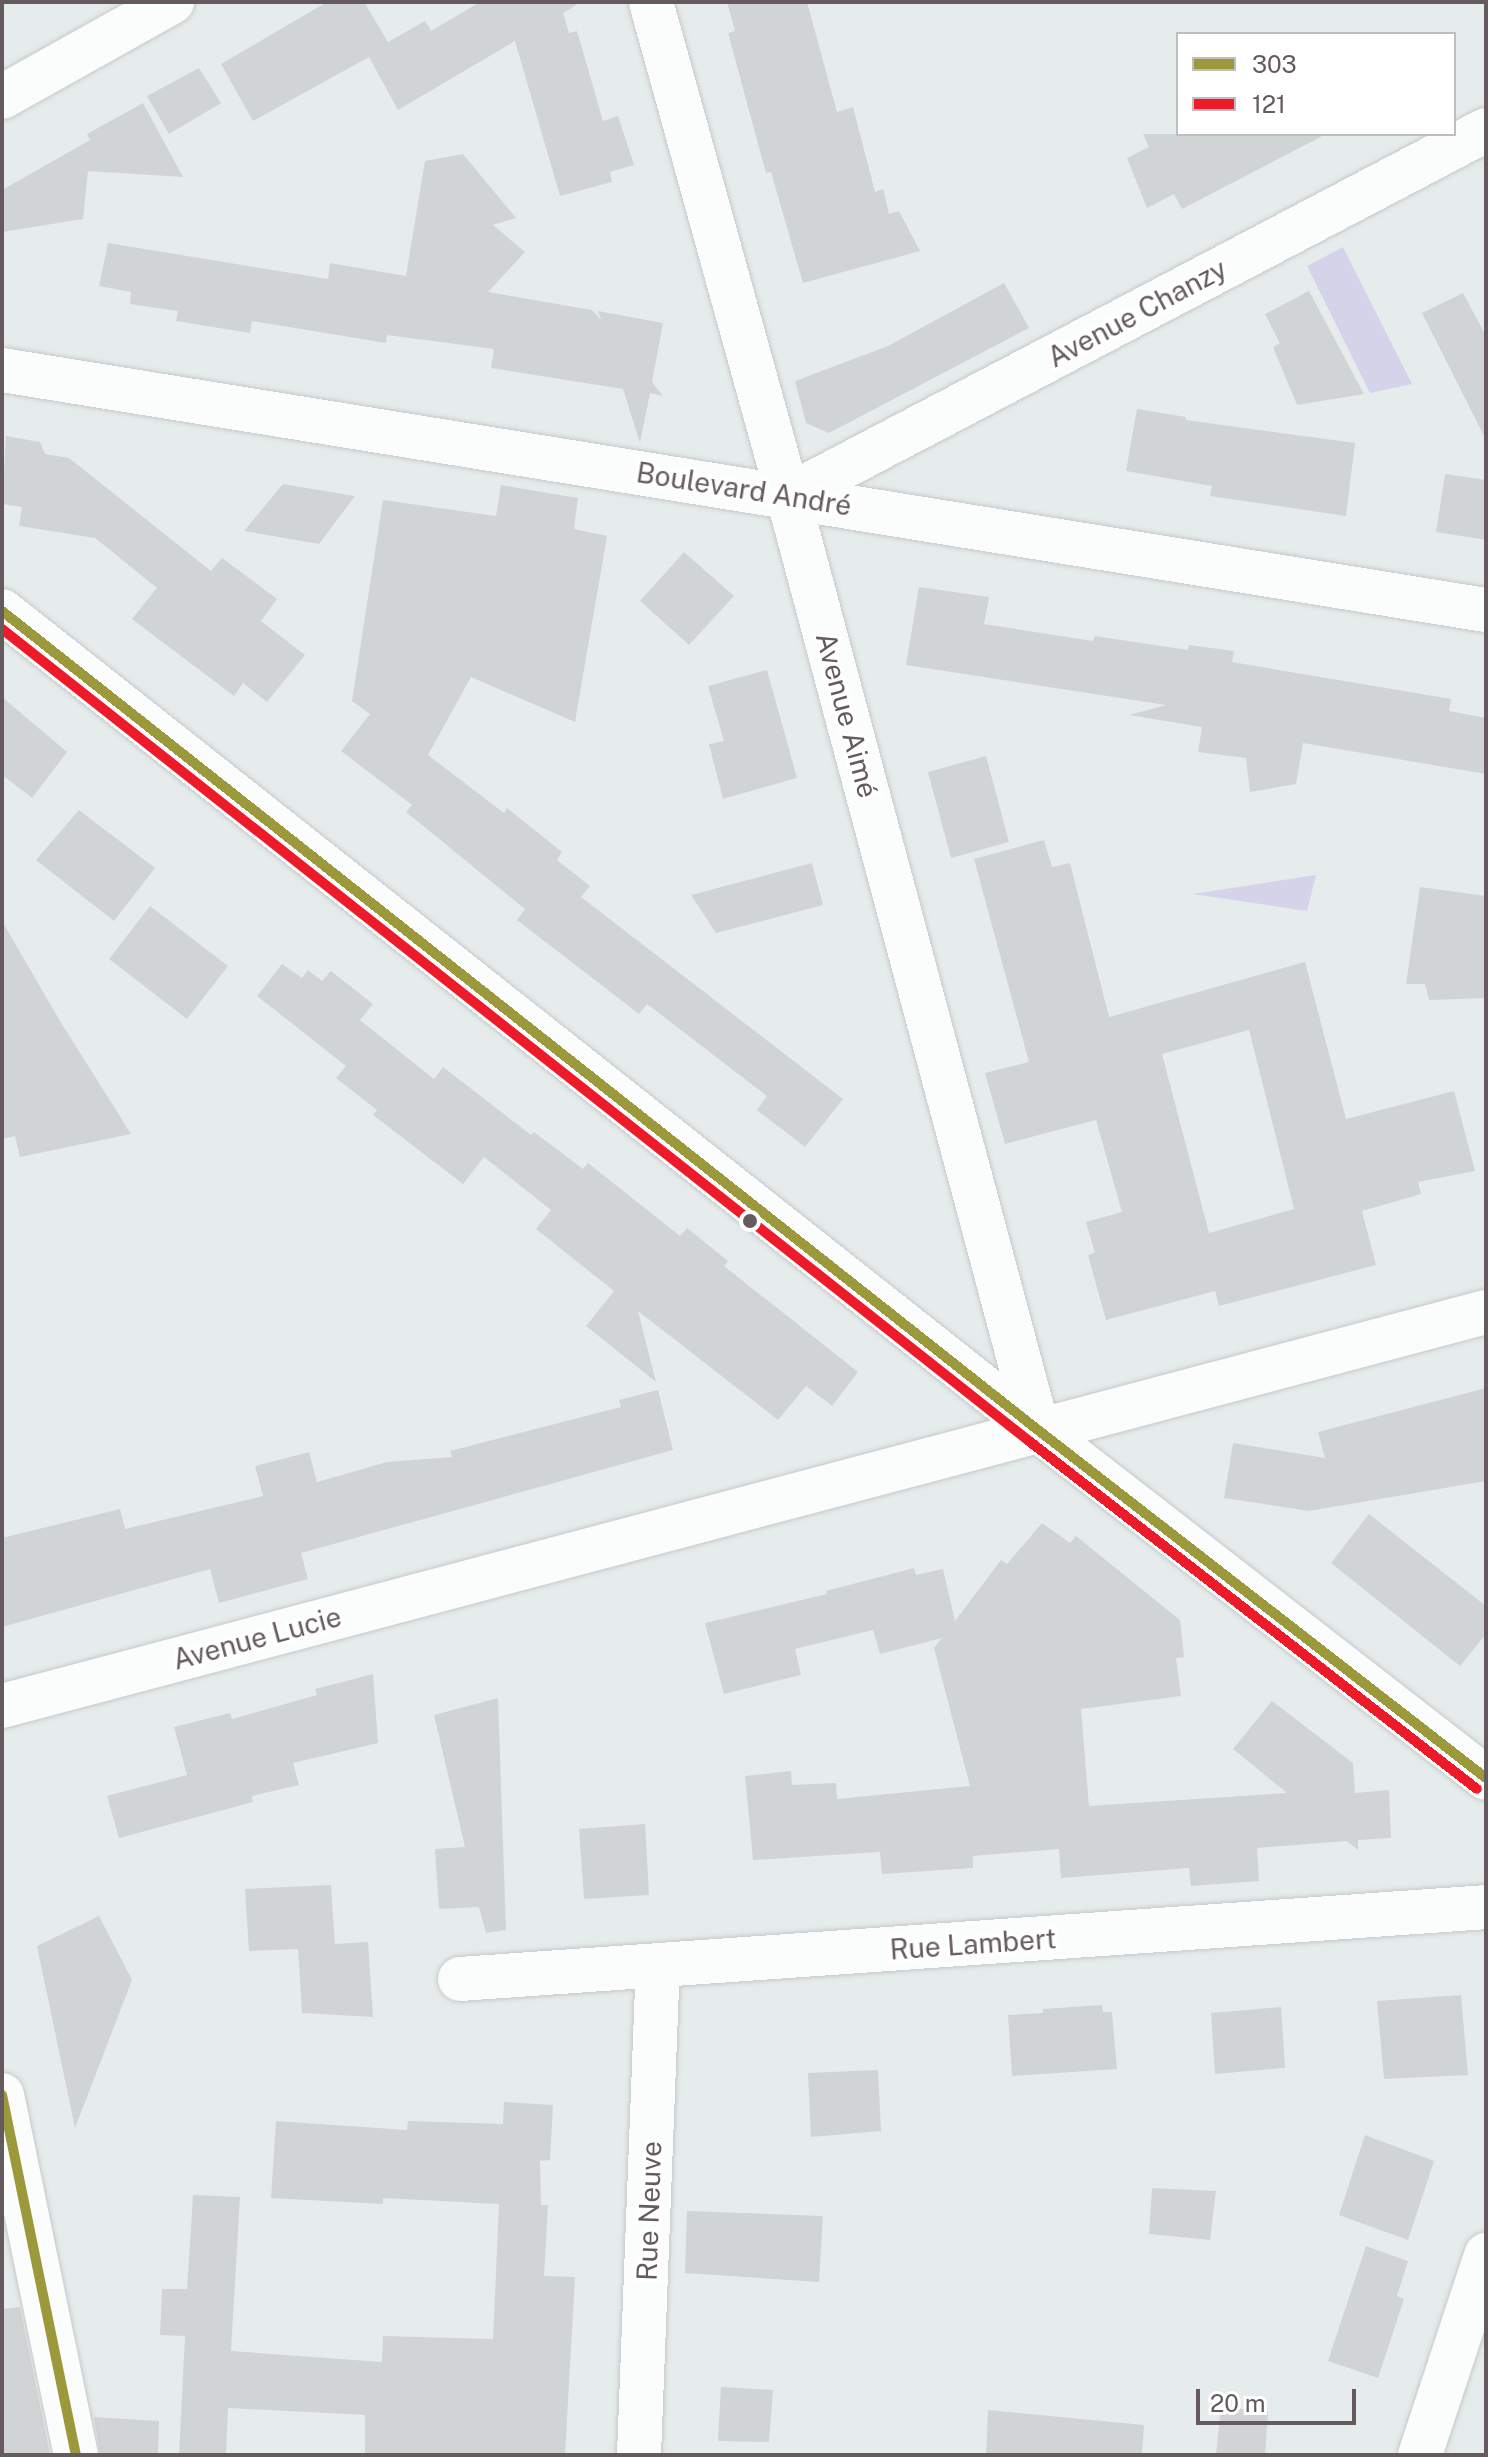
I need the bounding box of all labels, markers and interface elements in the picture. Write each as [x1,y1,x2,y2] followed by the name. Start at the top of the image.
[1176,32,1456,136] legend
[1252,50,1297,78] text: 303
[1252,90,1286,118] text: 121
[1042,252,1232,374] street label: Avenue Chanzy
[634,455,854,523] street label: Boulevard André
[809,629,885,801] street label: Avenue Aimé
[742,1213,758,1229] unlabelled marker
[169,1599,345,1677] street label: Avenue Lucie
[889,1921,1057,1967] street label: Rue Lambert
[630,2140,668,2282] street label: Rue Neuve
[1200,2373,1360,2423] scale bar
[1210,2389,1266,2417] text: 20 m

